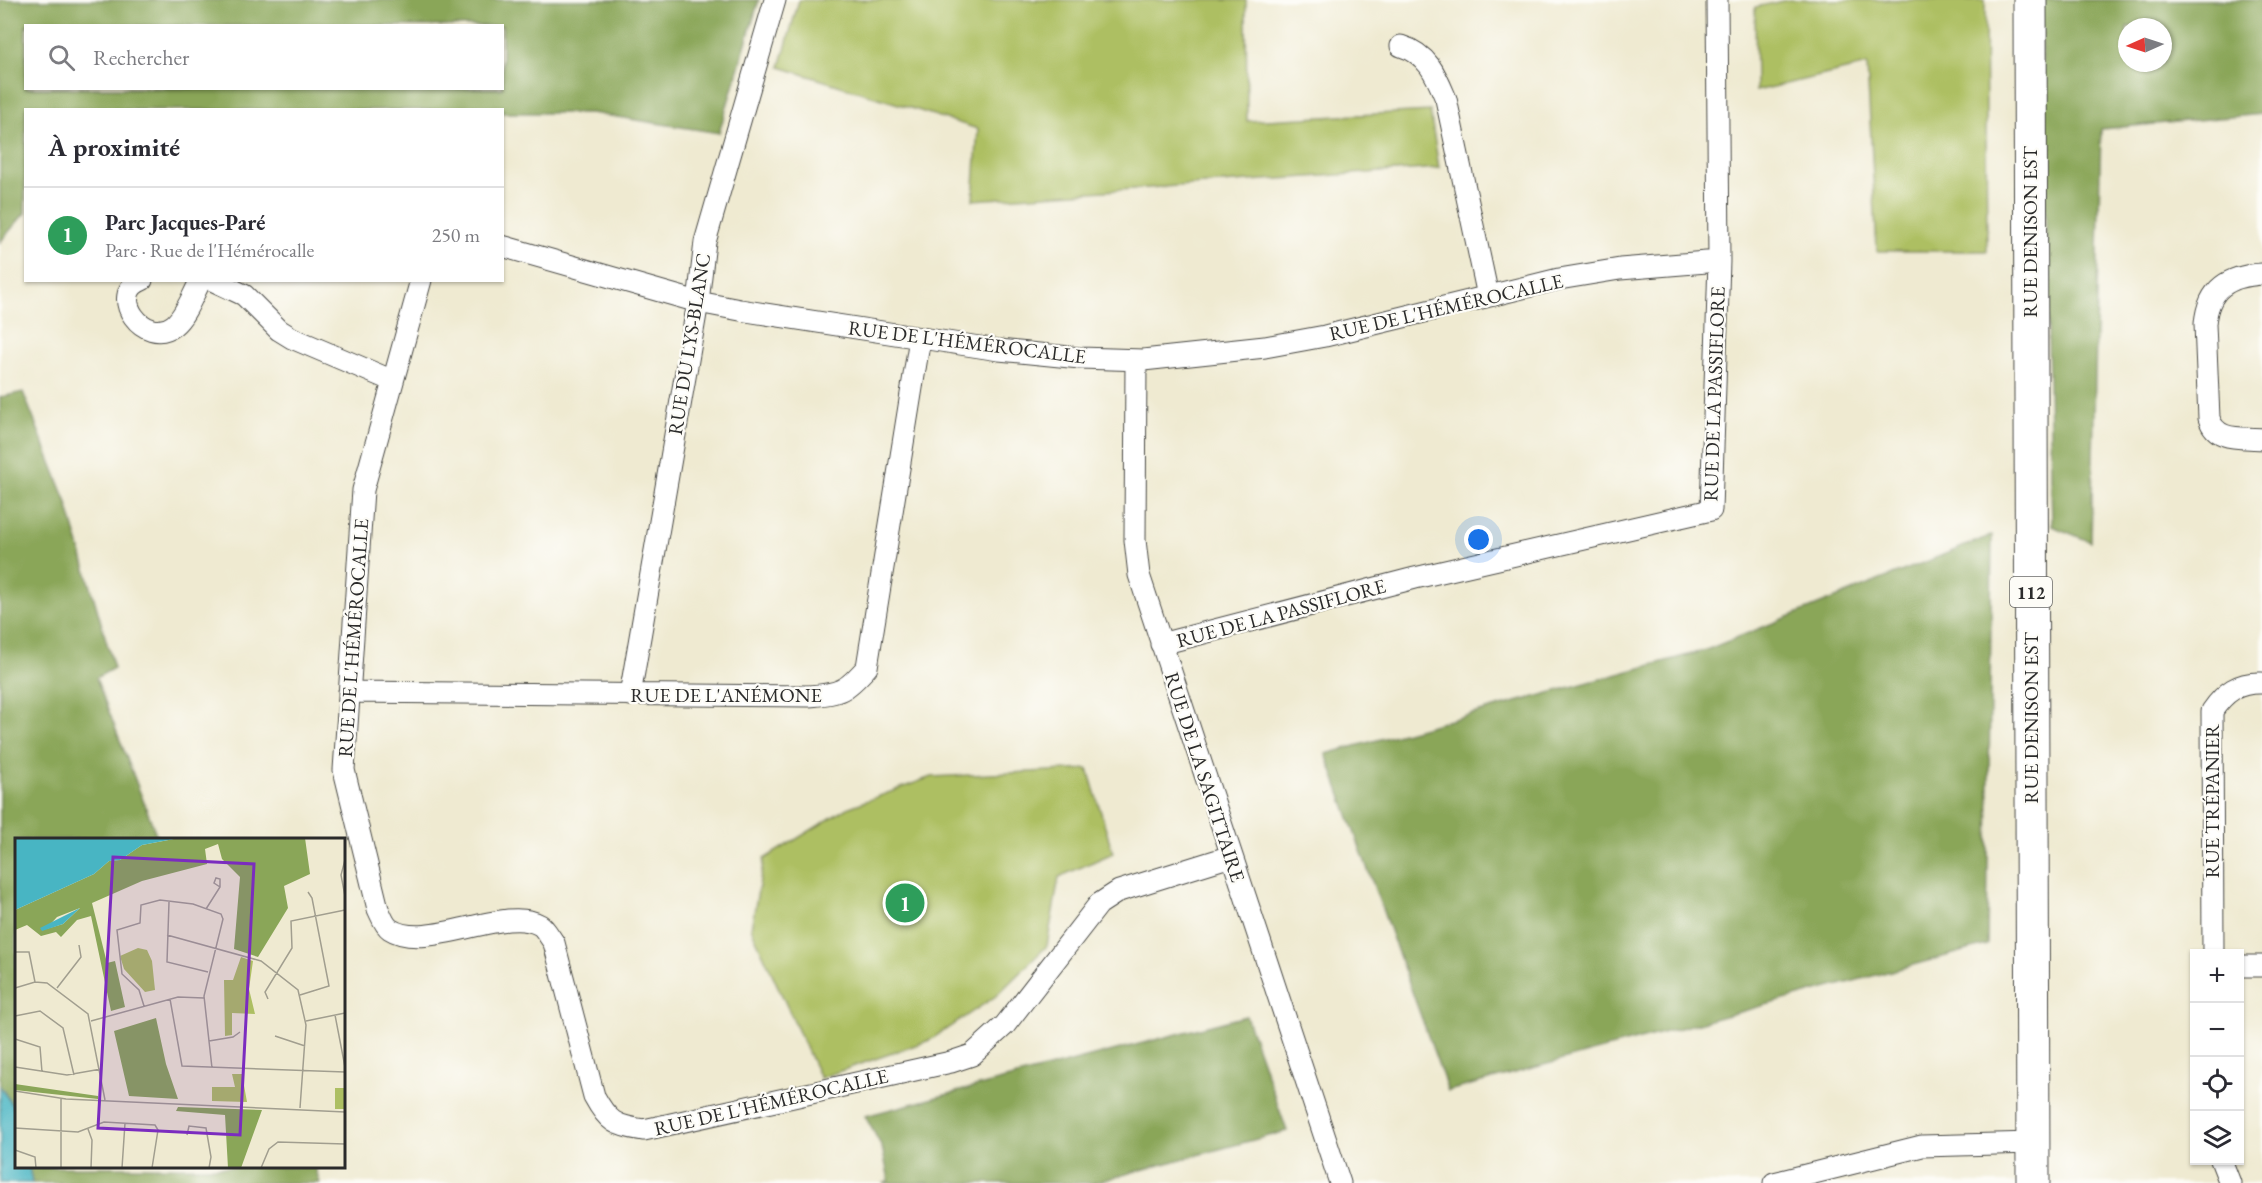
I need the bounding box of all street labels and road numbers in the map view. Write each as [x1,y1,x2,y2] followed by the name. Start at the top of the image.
[2017,146,2043,318] street label: RUE DENISON EST
[662,251,716,437] street label: RUE DU LYS-BLANC
[1326,267,1566,347] street label: RUE DE L'HÉMÉROCALLE
[1697,286,1731,502] street label: RUE DE LA PASSIFLORE
[847,315,1087,369] street label: RUE DE L'HÉMÉROCALLE
[332,518,374,758] street label: RUE DE L'HÉMÉROCALLE
[1174,573,1388,653] street label: RUE DE LA PASSIFLORE
[2010,577,2052,607] road number: 112
[2018,632,2044,804] street label: RUE DENISON EST
[1159,669,1251,885] street label: RUE DE LA SAGITTAIRE
[630,682,822,708] street label: RUE DE L'ANÉMONE
[2199,723,2225,878] street label: RUE TRÉPANIER
[651,1062,891,1142] street label: RUE DE L'HÉMÉROCALLE

